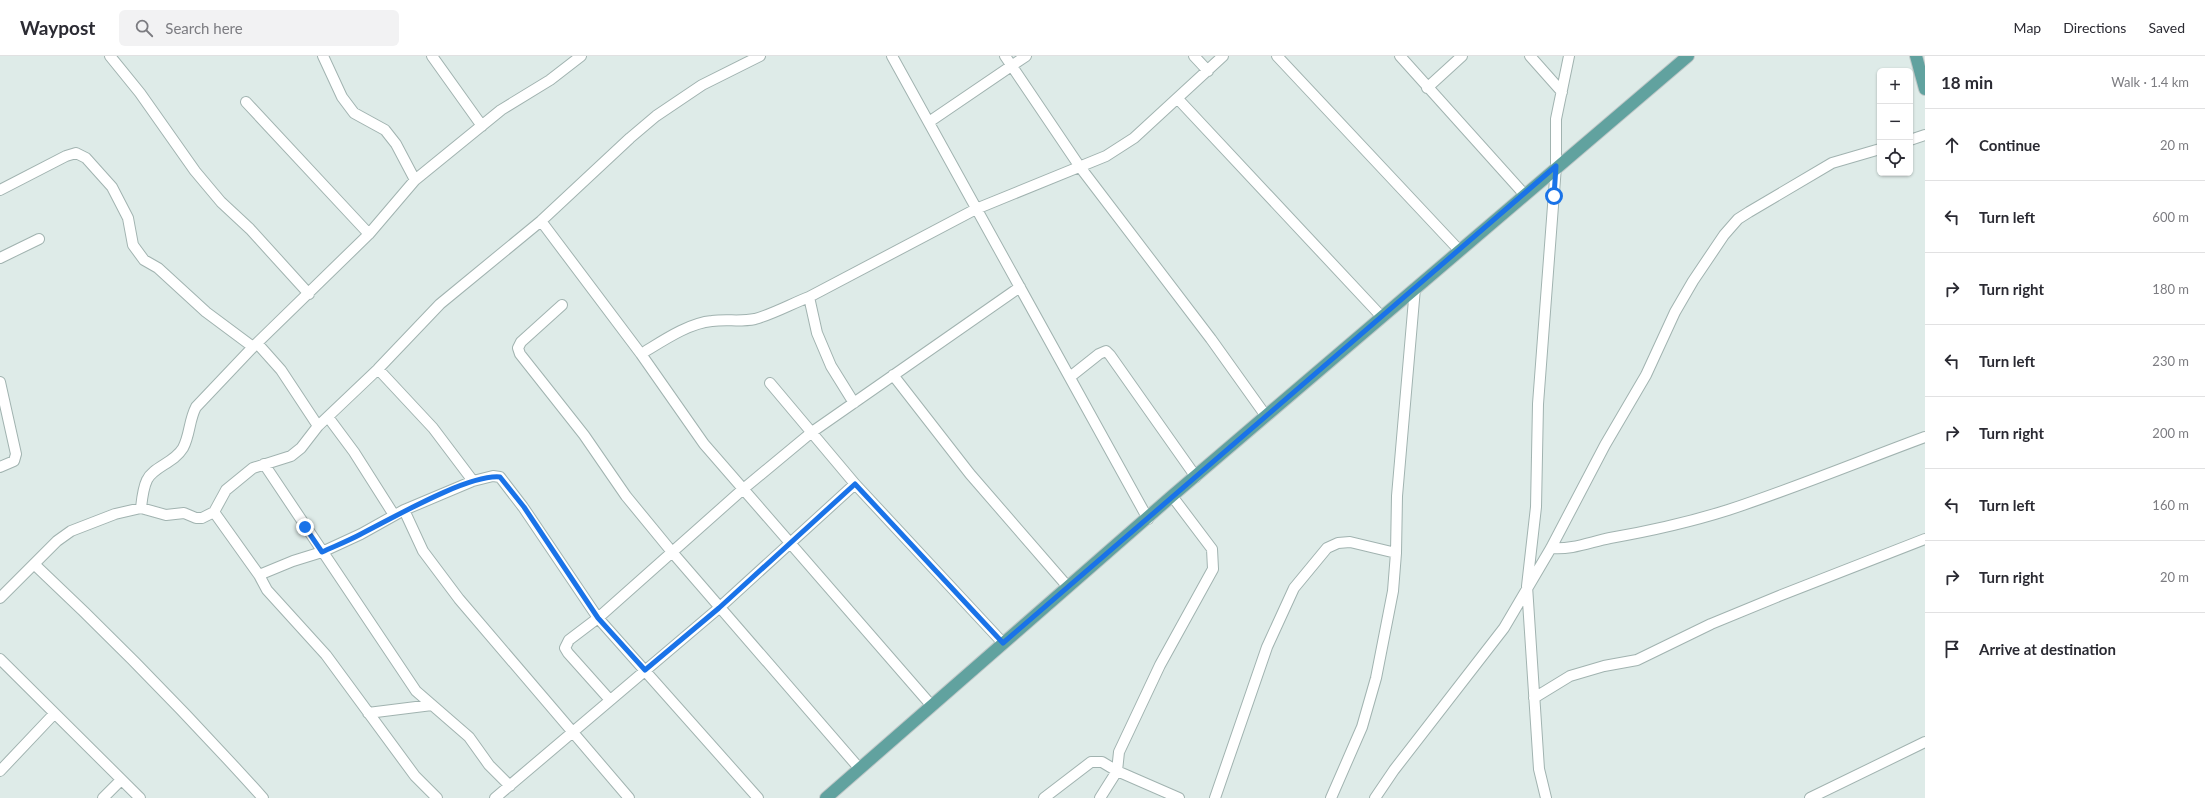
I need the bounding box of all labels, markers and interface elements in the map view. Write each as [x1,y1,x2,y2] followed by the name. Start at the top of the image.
[119,10,399,46] search box
[20,16,95,39] text: Waypost
[133,17,155,39] icon: search
[165,19,243,37] text: Search here
[2014,19,2041,36] text: Map
[2063,19,2126,36] text: Directions
[2148,19,2185,36] text: Saved
[1877,68,1913,176] map controls
[1877,68,1913,104] button: +
[1941,72,1993,93] text: 18 min
[2111,74,2189,90] text: Walk · 1.4 km
[1877,104,1913,140] button: −
[1941,134,1963,156] icon: ahead
[1979,136,2040,154] text: Continue
[2160,137,2189,153] text: 20 m
[1877,140,1913,176] button: locate
[1545,187,1563,205] route start
[1941,206,1963,228] icon: left
[1979,208,2035,226] text: Turn left
[2152,209,2189,225] text: 600 m
[1941,278,1963,300] icon: right
[1979,280,2044,298] text: Turn right
[2152,281,2189,297] text: 180 m
[1941,350,1963,372] icon: left
[1979,352,2035,370] text: Turn left
[2152,353,2189,369] text: 230 m
[1941,422,1963,444] icon: right
[1979,424,2044,442] text: Turn right
[2152,425,2189,441] text: 200 m
[1941,494,1963,516] icon: left
[1979,496,2035,514] text: Turn left
[2152,497,2189,513] text: 160 m
[296,518,314,536] route end
[1941,566,1963,588] icon: right
[1979,568,2044,586] text: Turn right
[2160,569,2189,585] text: 20 m
[1941,638,1963,660] icon: arrive
[1979,640,2116,658] text: Arrive at destination

